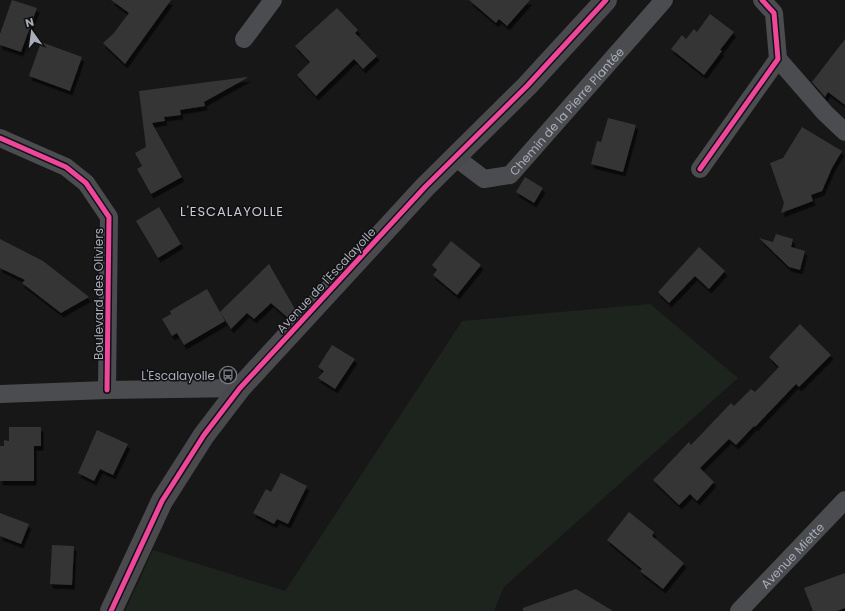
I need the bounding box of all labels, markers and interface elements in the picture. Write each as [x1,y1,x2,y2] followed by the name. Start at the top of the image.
[12,12,52,52] north arrow
[24,14,36,31] text: N
[505,43,627,179] street label: Chemin de la Pierre Plantée
[180,202,284,221] district label: L'ESCALAYOLLE
[273,224,379,336] street label: Avenue de l'Escalayolle
[90,228,107,360] street label: Boulevard des Oliviers
[218,365,238,385] bus stop icon: L'Escalayolle
[141,367,215,384] place label: L'Escalayolle
[757,519,828,592] street label: Avenue Miette

